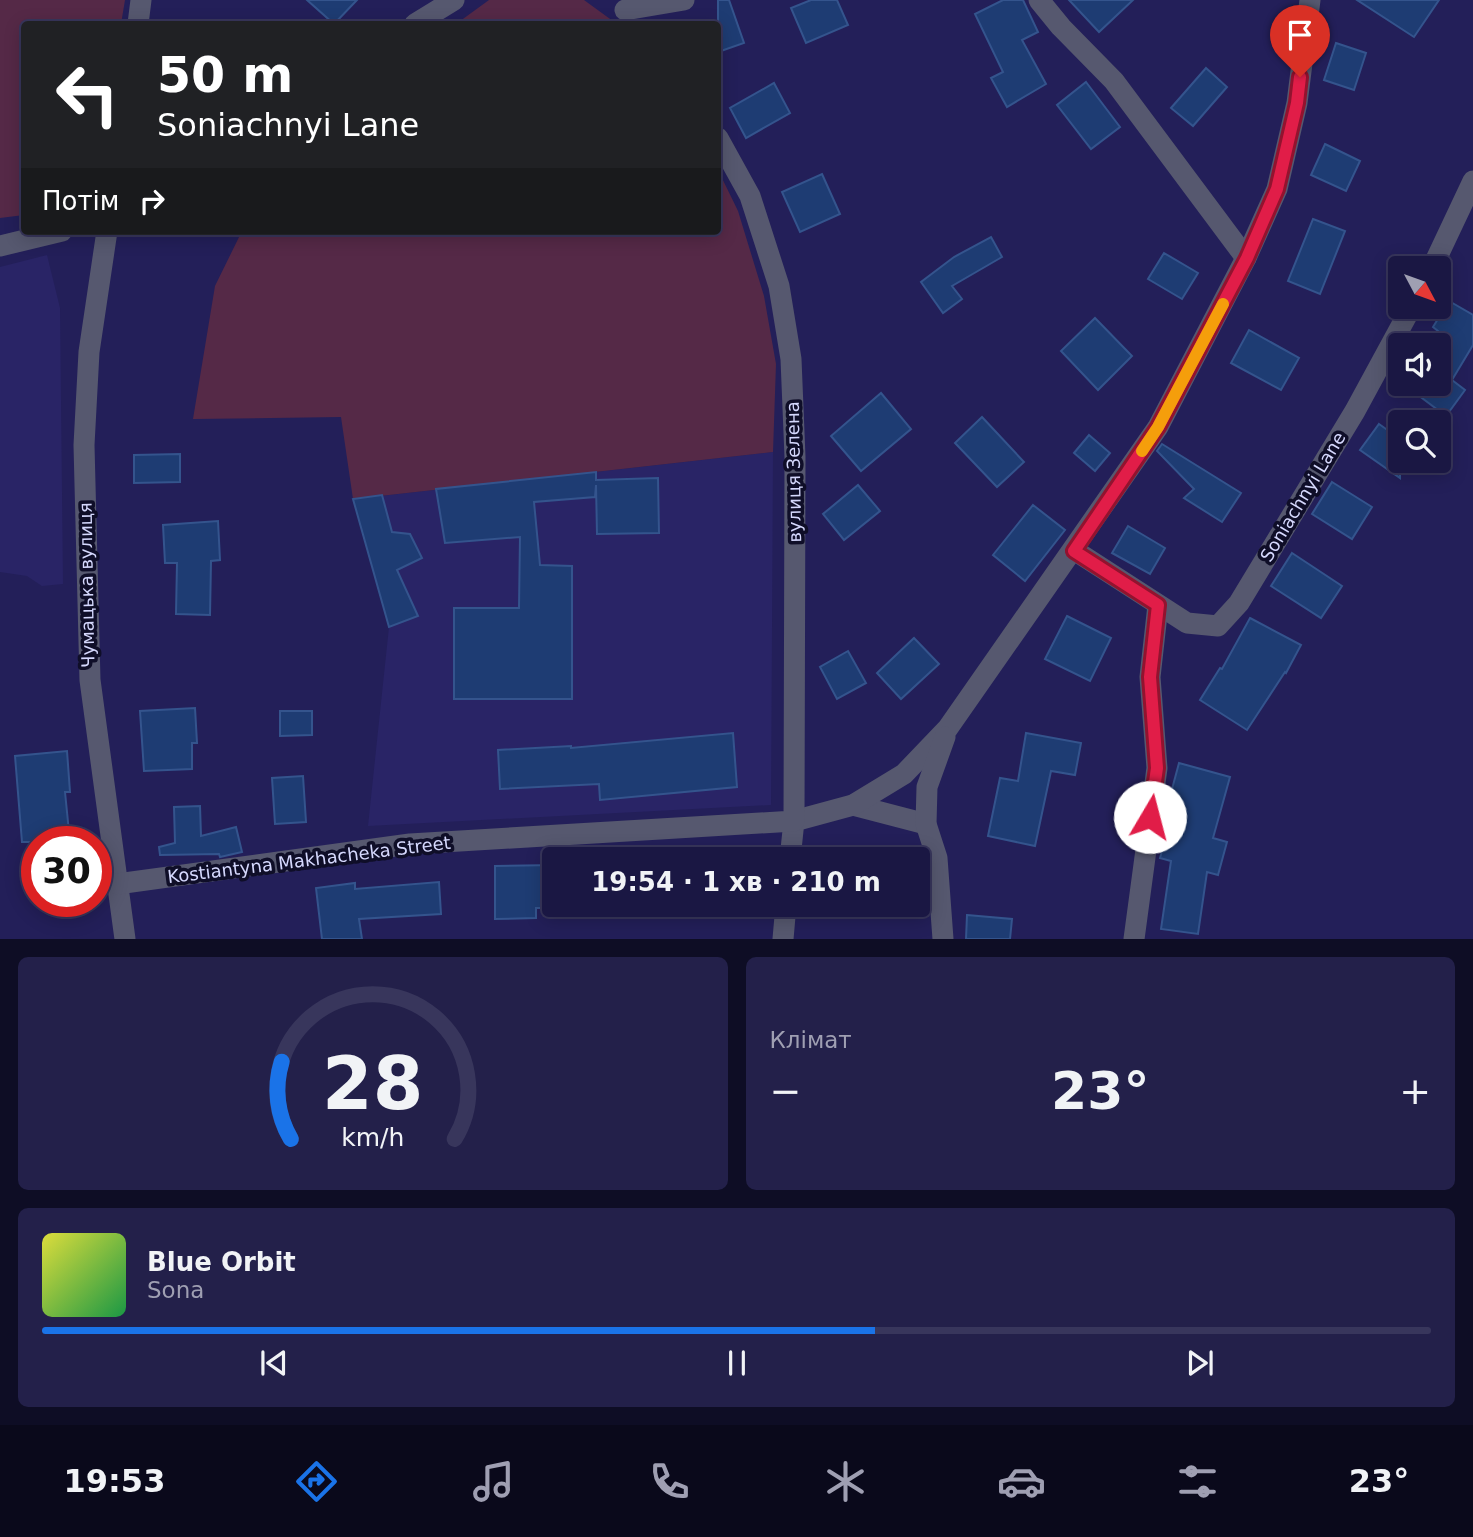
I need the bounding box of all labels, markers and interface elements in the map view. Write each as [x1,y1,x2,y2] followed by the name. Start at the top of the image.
[1270,5,1330,77] pin
[1281,16,1319,54] icon: arrive
[157,47,293,104] text: 50 m
[42,49,133,140] icon: left
[157,106,419,144] text: Soniachnyi Lane
[133,182,171,220] icon: right
[42,186,119,216] text: Потім
[1388,256,1451,318] north arrow
[1388,256,1451,473] map controls
[1388,333,1451,396] button: sound
[782,401,805,543] street label: вулиця Зелена
[1388,410,1451,473] button: search
[1256,428,1350,565] street label: Soniachnyi Lane
[75,502,98,668] street label: Чумацька вулиця
[1113,780,1187,854] position arrow
[21,826,112,917] speed limit sign: 30
[166,832,452,887] street label: Kostiantyna Makhacheka Street
[591,867,881,897] text: 19:54 · 1 хв · 210 m
[770,1027,852,1053] text: Клімат
[322,1042,423,1127] text: 28
[1051,1061,1149,1121] text: 23°
[770,1069,801,1113] text: −
[1399,1069,1431,1113] text: +
[341,1123,404,1152] text: km/h
[147,1247,296,1277] text: Blue Orbit
[147,1277,204,1303] text: Sona
[255,1344,293,1382] icon: previous
[718,1344,756,1382] icon: pause
[1181,1344,1219,1382] icon: next
[292,1457,341,1506] icon: directions
[469,1457,518,1506] icon: music
[645,1457,694,1506] icon: phone
[821,1457,870,1506] icon: climate
[997,1457,1046,1506] icon: car
[1173,1457,1222,1506] icon: filters
[64,1462,165,1500] text: 19:53
[1349,1462,1409,1500] text: 23°

